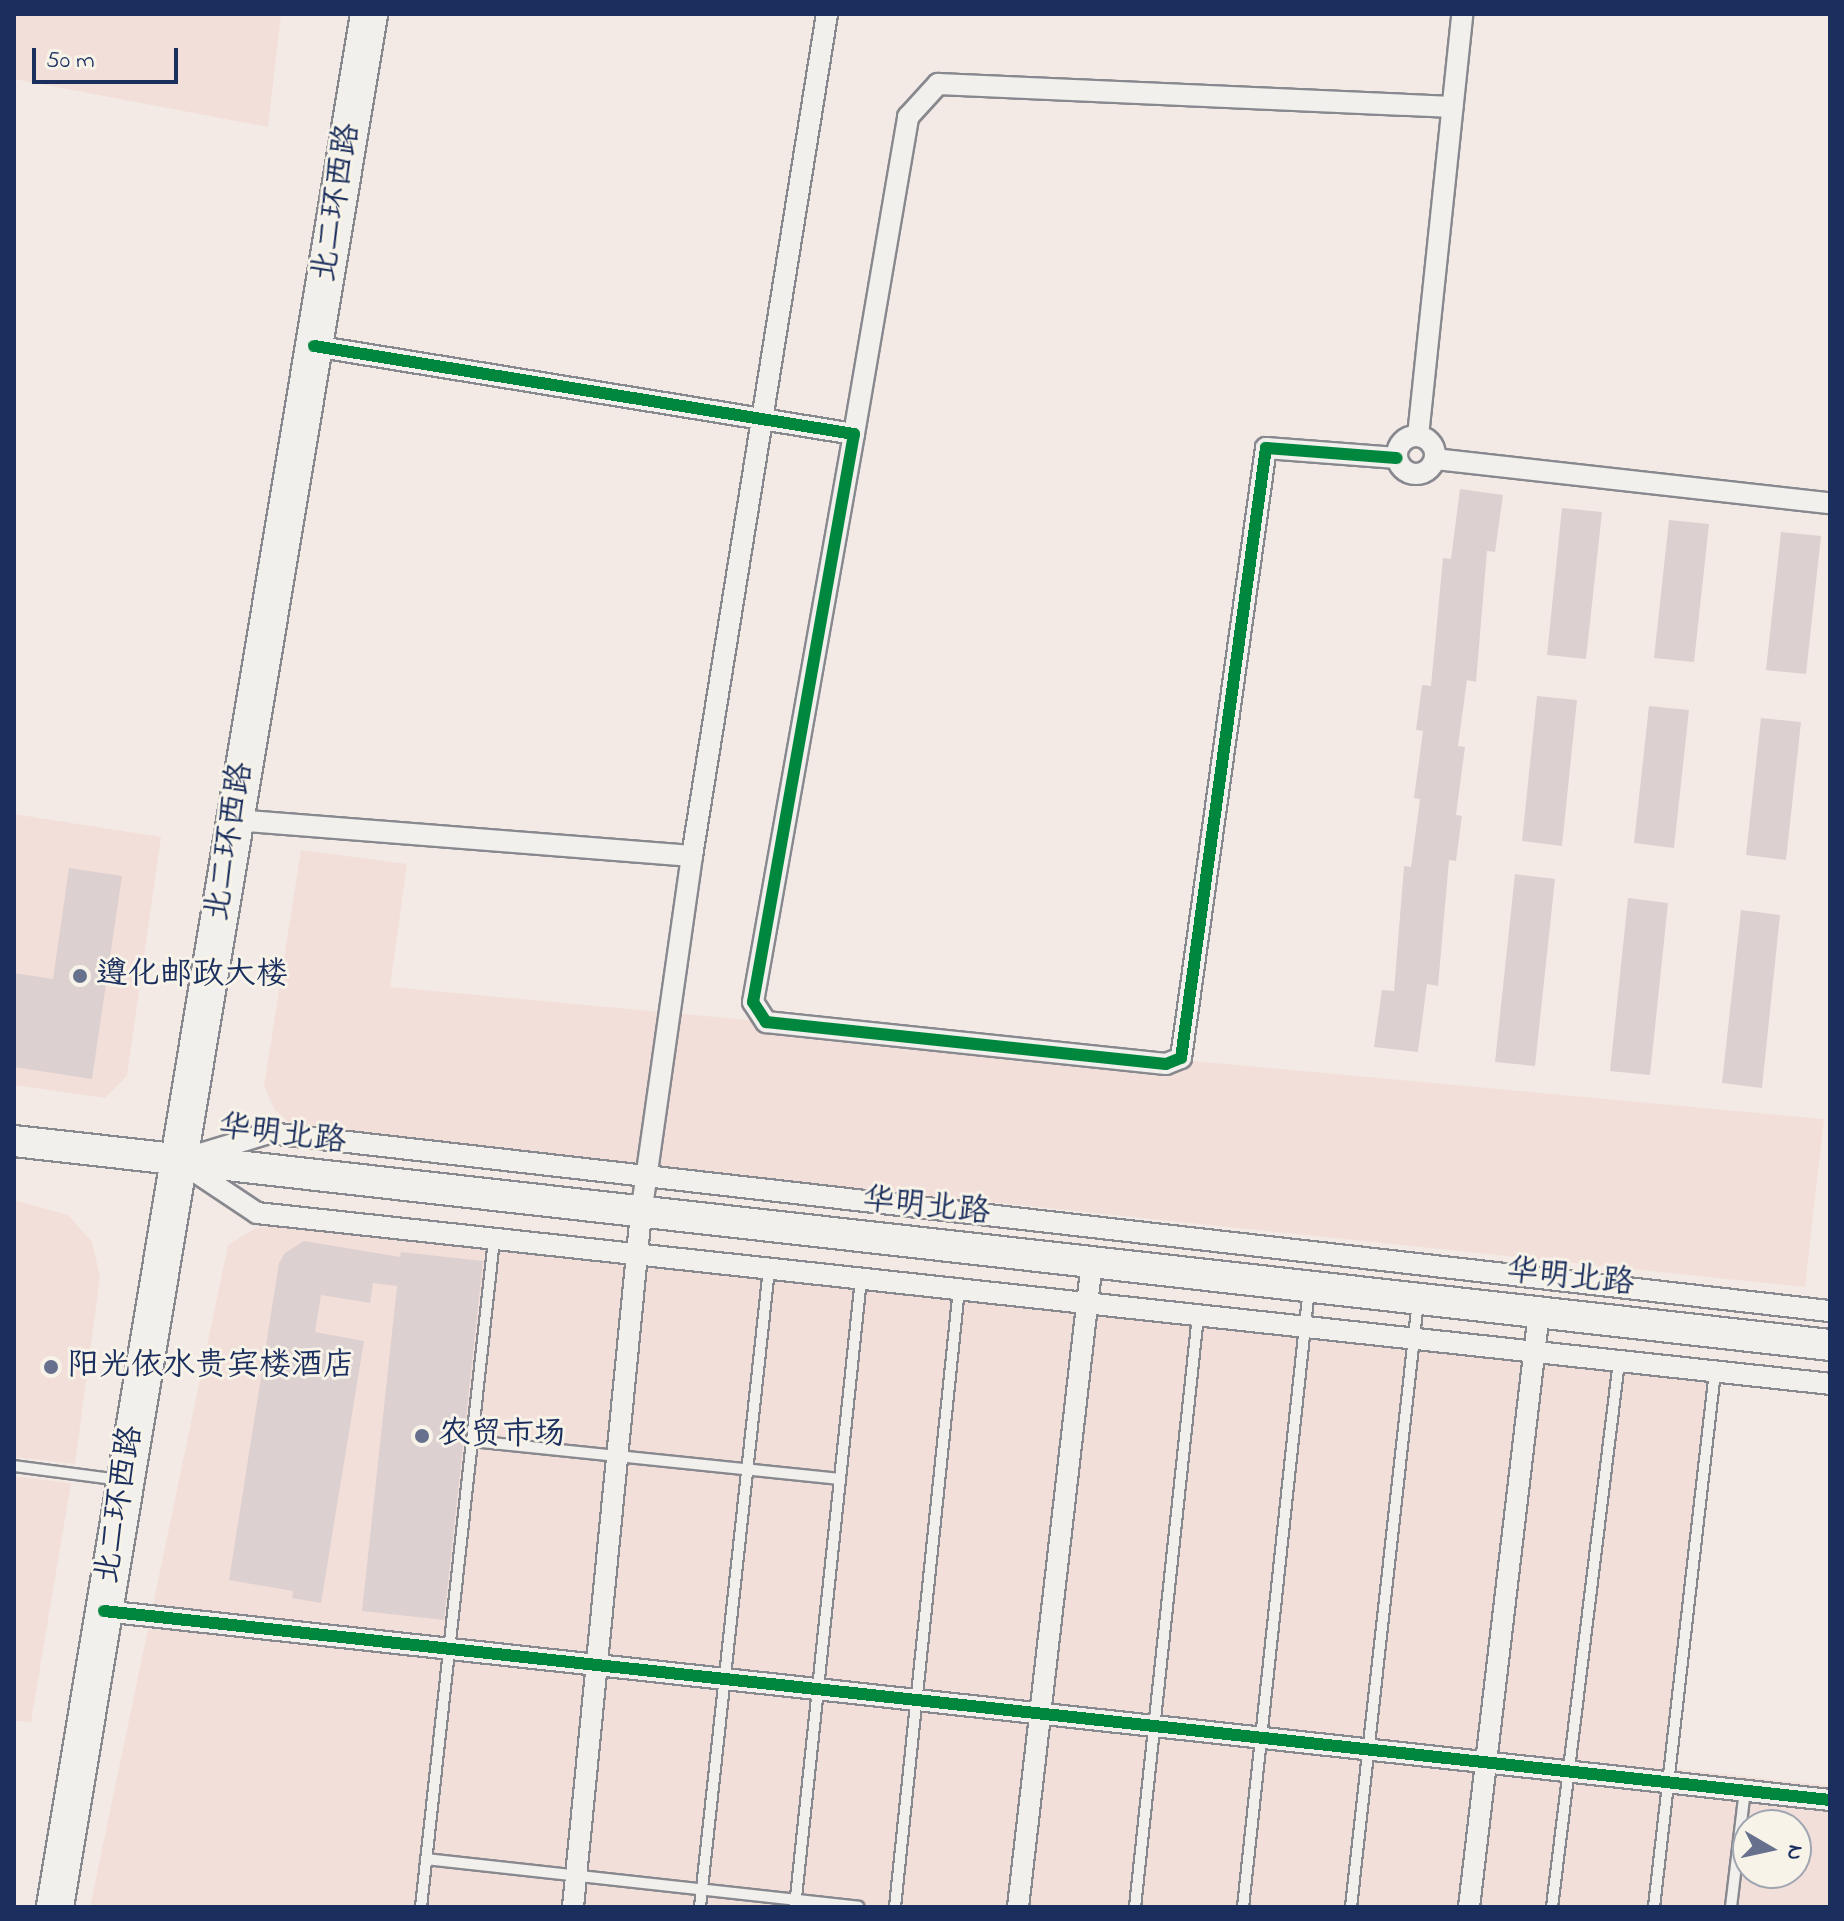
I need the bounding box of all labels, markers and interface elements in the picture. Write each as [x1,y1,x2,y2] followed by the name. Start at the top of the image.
[36,32,182,82] scale bar
[46,44,95,79] text: 50 m
[307,121,369,285] street label: 北二环西路
[200,760,262,924] street label: 北二环西路
[96,957,288,995] place label: 遵化邮政大楼
[71,967,89,985] marker: 遵化邮政大楼
[216,1109,348,1163] street label: 华明北路
[860,1182,992,1234] street label: 华明北路
[1504,1253,1636,1305] street label: 华明北路
[67,1348,355,1386] place label: 阳光依水贵宾楼酒店
[42,1358,60,1376] marker: 阳光依水贵宾楼酒店
[438,1417,566,1455] place label: 农贸市场
[90,1423,152,1587] street label: 北二环西路
[413,1427,431,1445] marker: 农贸市场
[1732,1809,1812,1889] north arrow
[1777,1843,1811,1862] text: N

